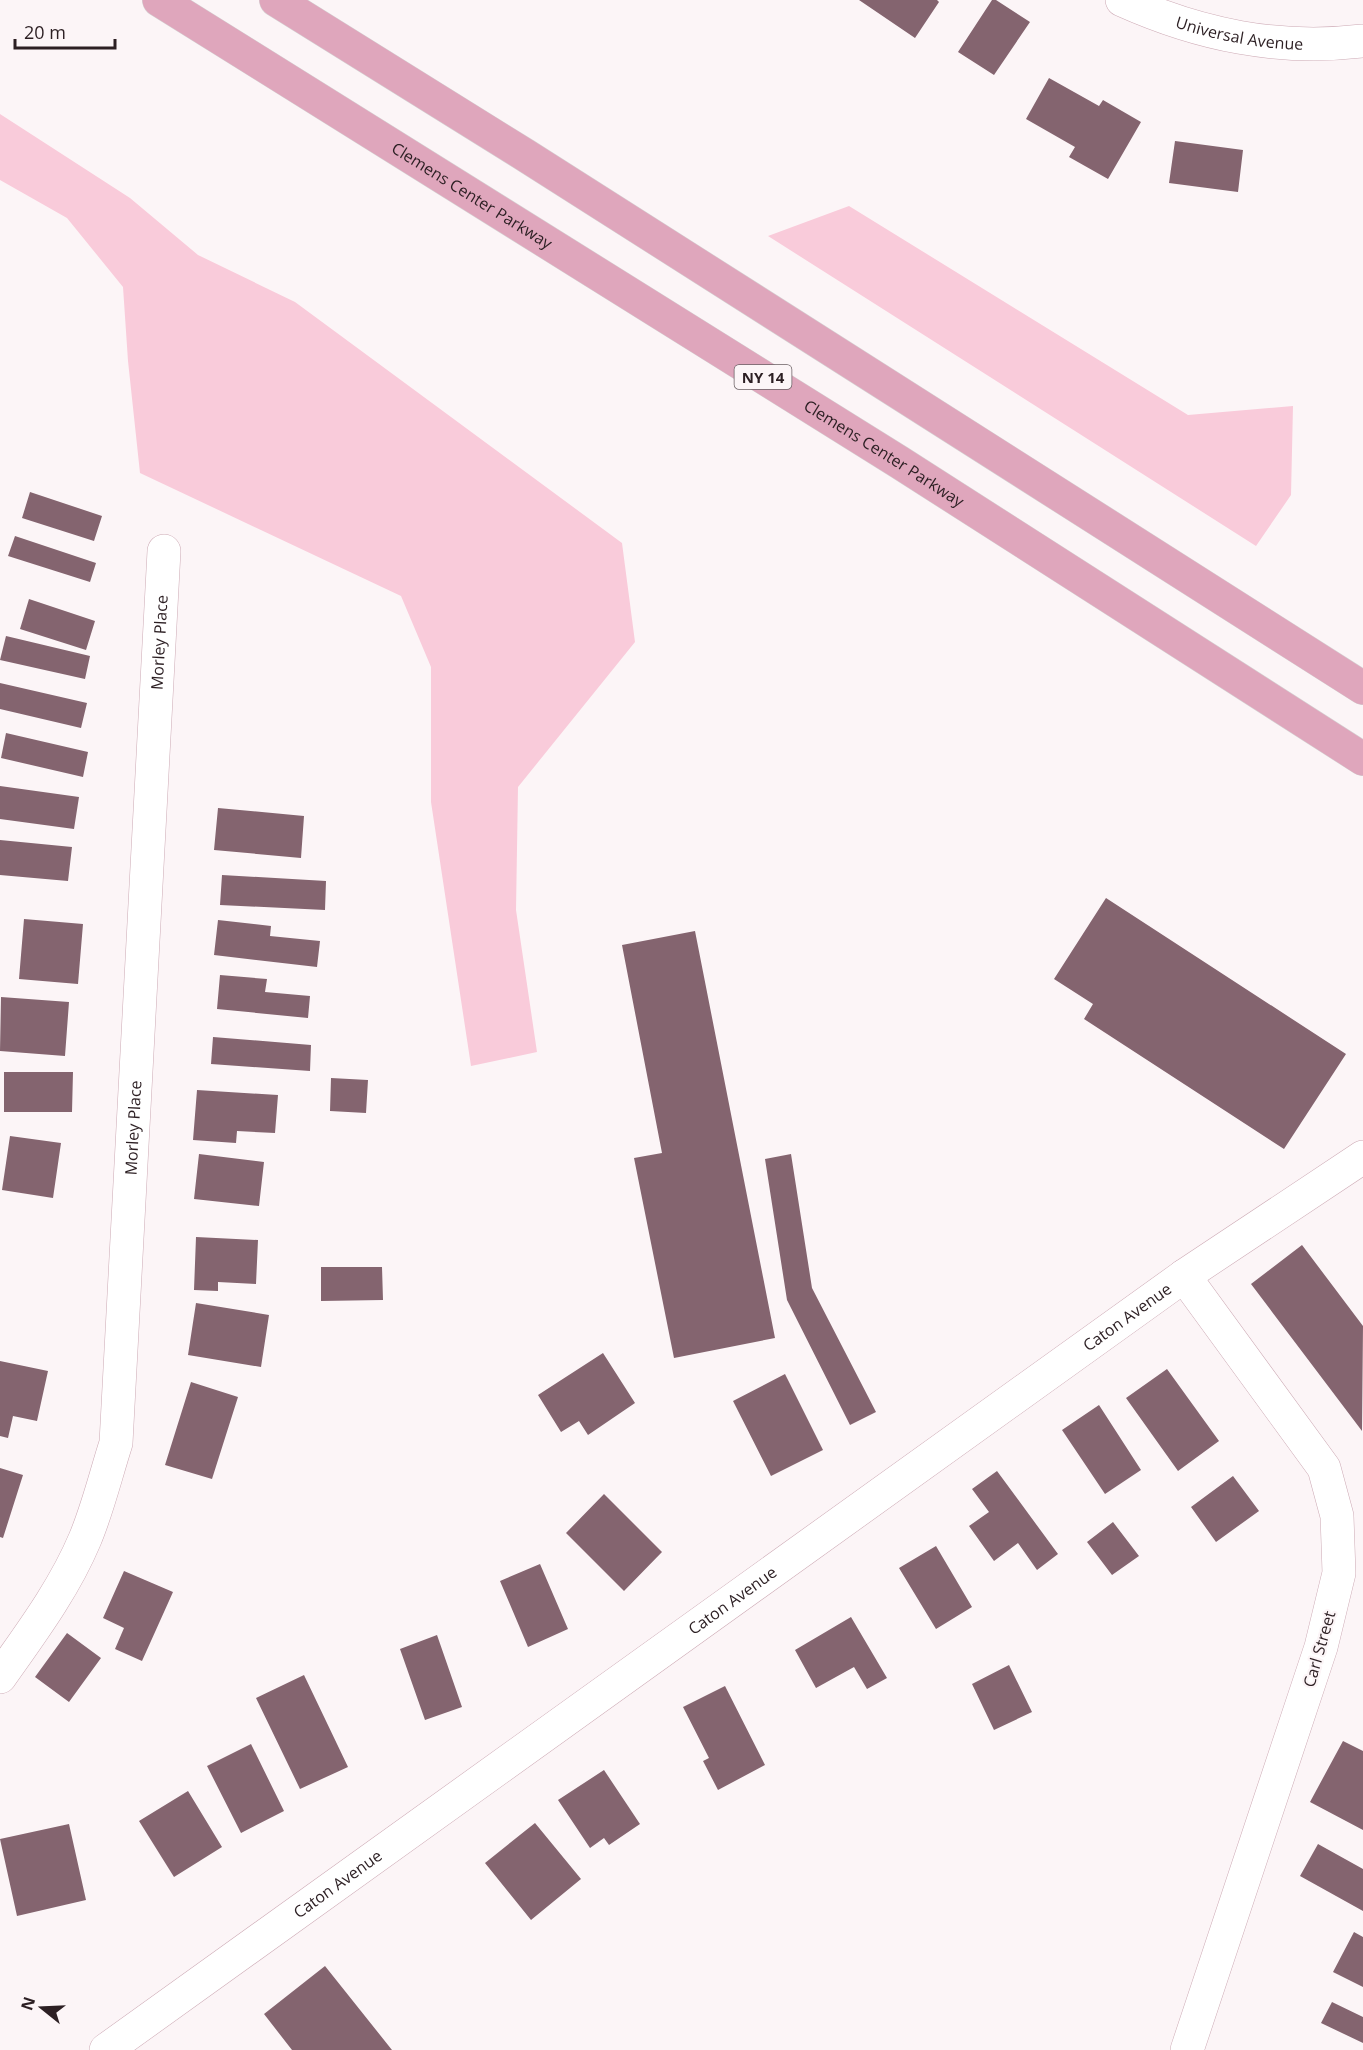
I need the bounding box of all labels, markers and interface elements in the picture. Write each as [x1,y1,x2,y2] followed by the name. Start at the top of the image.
[1173,11,1304,55] street label: Universal Avenue
[15,12,116,50] scale bar
[24,20,66,44] text: 20 m
[387,137,557,254] street label: Clemens Center Parkway
[734,365,792,389] road number: NY 14
[800,394,969,512] street label: Clemens Center Parkway
[146,594,173,691] street label: Morley Place
[119,1080,146,1176] street label: Morley Place
[1078,1278,1176,1356] street label: Caton Avenue
[684,1561,781,1640] street label: Caton Avenue
[1298,1608,1340,1690] street label: Carl Street
[289,1845,386,1923] street label: Caton Avenue
[12,1978,72,2038] north arrow
[15,1994,40,2013] text: N

